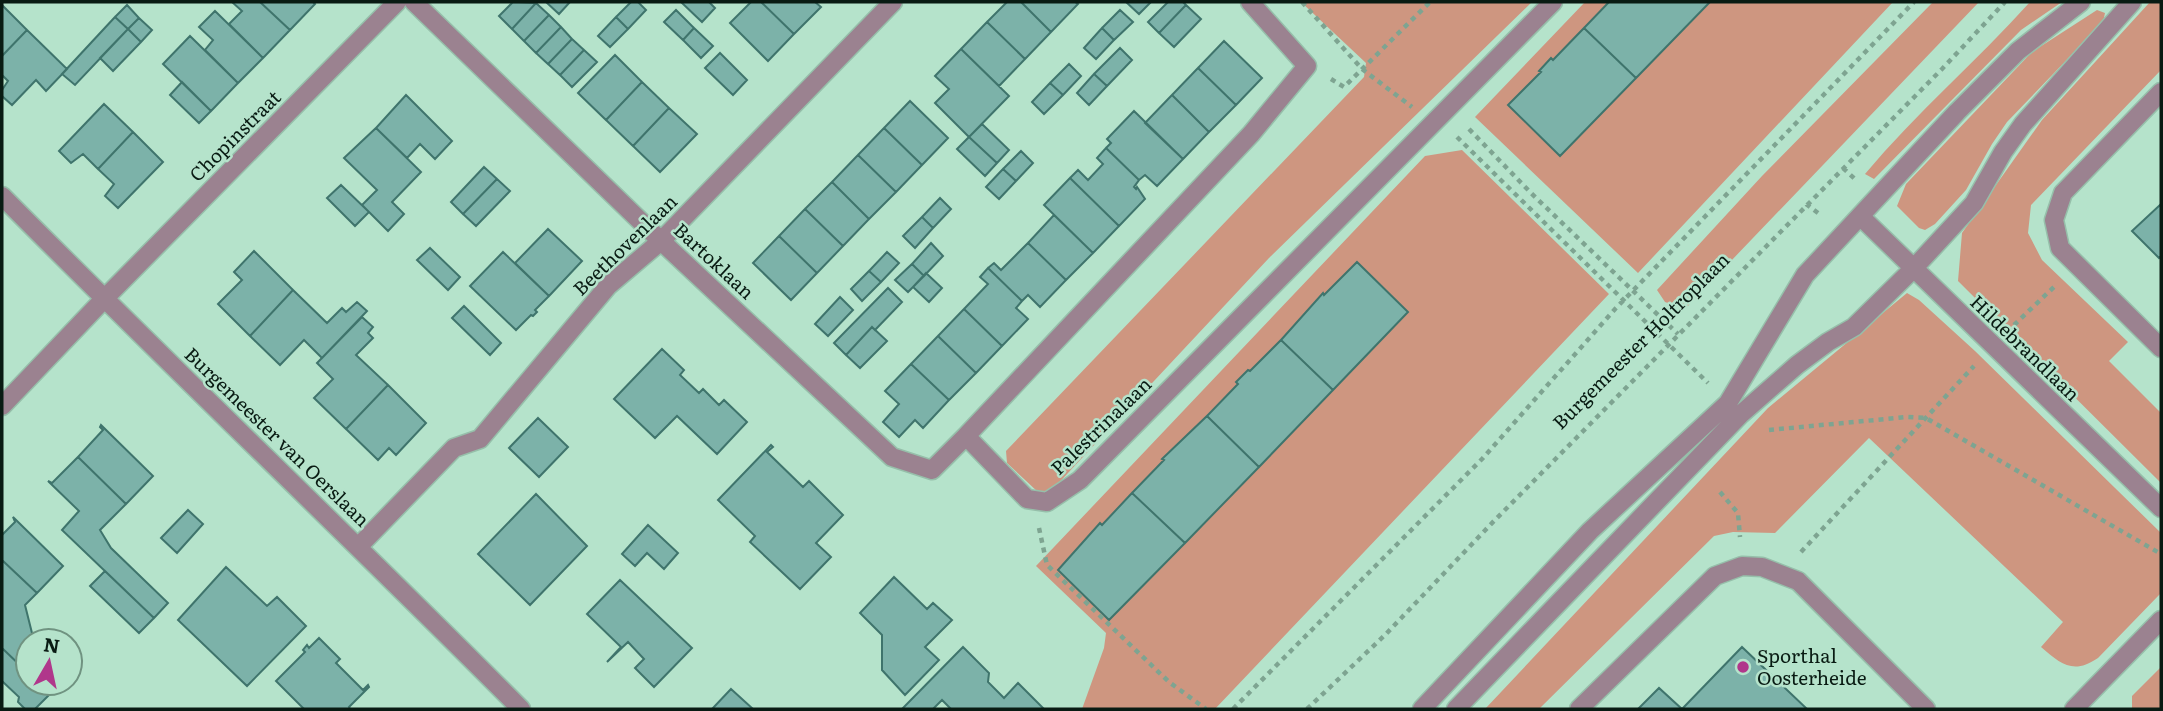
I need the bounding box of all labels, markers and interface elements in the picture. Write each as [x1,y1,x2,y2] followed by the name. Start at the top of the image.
[182,83,287,187] street label: Chopinstraat
[566,187,683,301] street label: Beethovenlaan
[668,216,761,305] street label: Bartoklaan
[1545,245,1735,435] street label: Burgemeester Holtroplaan
[1965,288,2087,407] street label: Hildebrandlaan
[179,340,377,532] street label: Burgemeester van Oerslaan
[1044,370,1157,481] street label: Palestrinalaan
[14,627,84,697] north arrow
[42,629,62,659] text: N
[1757,641,1867,691] place label: Sporthal Oosterheide
[1735,659,1751,675] marker: Sporthal Oosterheide

